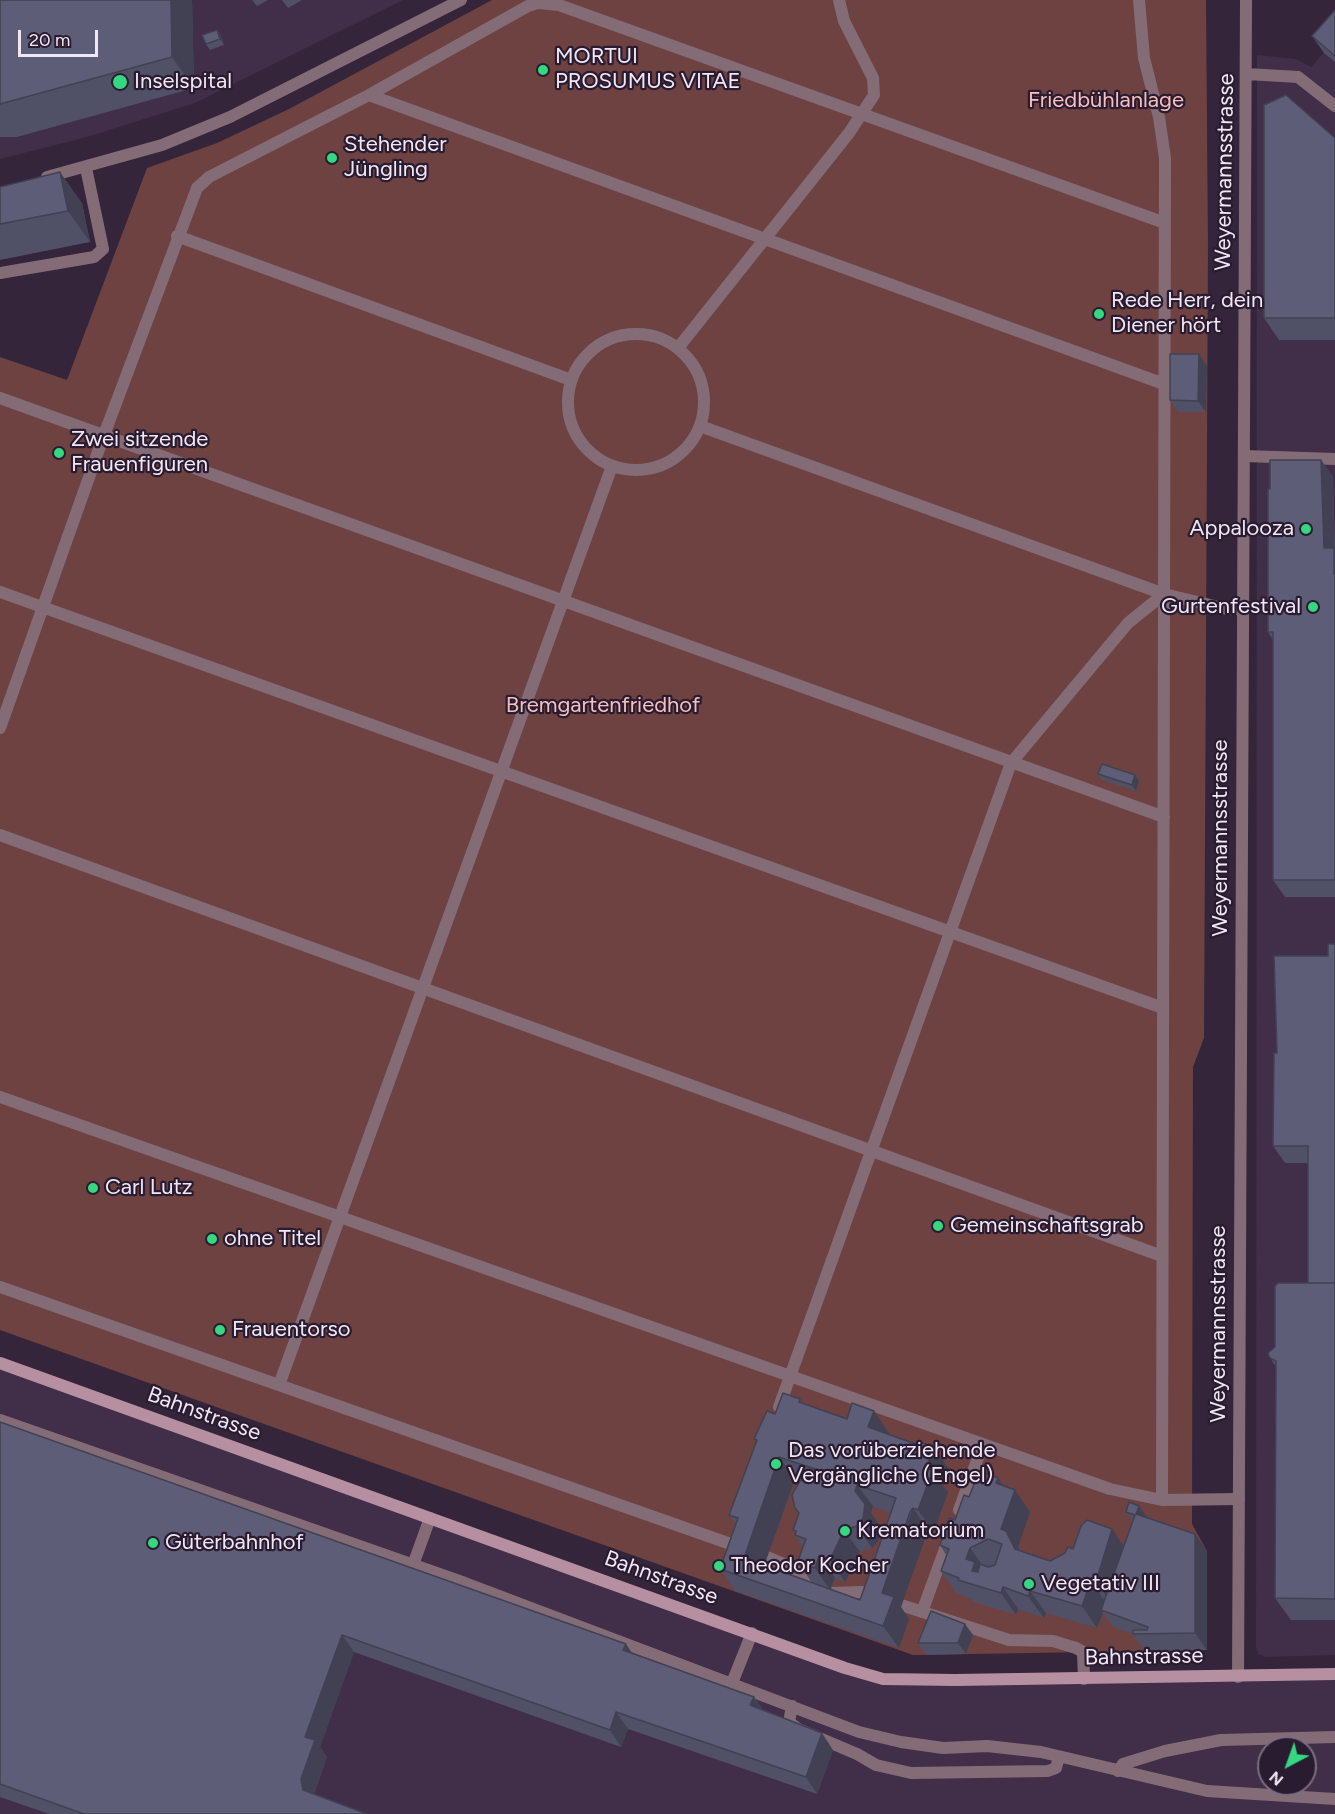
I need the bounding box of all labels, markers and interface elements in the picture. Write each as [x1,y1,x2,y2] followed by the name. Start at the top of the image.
[21,18,100,56] scale bar
[29,29,70,51] text: 20 m
[555,44,741,96] place label: MORTUI PROSUMUS VITAE
[536,63,550,77] marker: MORTUI PROSUMUS VITAE
[134,69,232,95] place label: Inselspital
[111,73,129,91] marker: Inselspital
[1210,73,1240,271] street label: Weyermannsstrasse
[1028,88,1184,114] park label: Friedbühlanlage
[344,132,447,184] place label: Stehender Jüngling
[325,151,339,165] marker: Stehender Jüngling
[1111,288,1263,340] place label: Rede Herr, dein Diener hört
[1092,307,1106,321] marker: Rede Herr, dein Diener hört
[71,427,208,478] place label: Zwei sitzende Frauenfiguren
[52,446,66,460] marker: Zwei sitzende Frauenfiguren
[1190,516,1294,542] place label: Appalooza
[1299,522,1313,536] marker: Appalooza
[1161,594,1301,620] place label: Gurtenfestival
[1306,600,1320,614] marker: Gurtenfestival
[506,693,700,719] park label: Bremgartenfriedhof
[1208,739,1234,937] street label: Weyermannsstrasse
[105,1175,193,1201] place label: Carl Lutz
[86,1181,100,1195] marker: Carl Lutz
[950,1213,1144,1239] place label: Gemeinschaftsgrab
[931,1219,945,1233] marker: Gemeinschaftsgrab
[1206,1225,1232,1423] street label: Weyermannsstrasse
[224,1226,321,1252] place label: ohne Titel
[205,1232,219,1246] marker: ohne Titel
[232,1317,350,1343] place label: Frauentorso
[213,1323,227,1337] marker: Frauentorso
[144,1381,264,1447] street label: Bahnstrasse
[788,1438,995,1490] place label: Das vorüberziehende Vergängliche (Engel)
[769,1457,783,1471] marker: Das vorüberziehende Vergängliche (Engel)
[857,1518,984,1544] place label: Krematorium
[838,1524,852,1538] marker: Krematorium
[165,1530,304,1556] place label: Güterbahnhof
[146,1536,160,1550] marker: Güterbahnhof
[601,1545,721,1611] street label: Bahnstrasse
[731,1553,888,1579] place label: Theodor Kocher
[712,1559,726,1573] marker: Theodor Kocher
[1041,1571,1160,1597] place label: Vegetativ III
[1022,1577,1036,1591] marker: Vegetativ III
[1084,1643,1204,1671] street label: Bahnstrasse
[1257,1736,1317,1796] north arrow
[1265,1767,1287,1790] text: N

